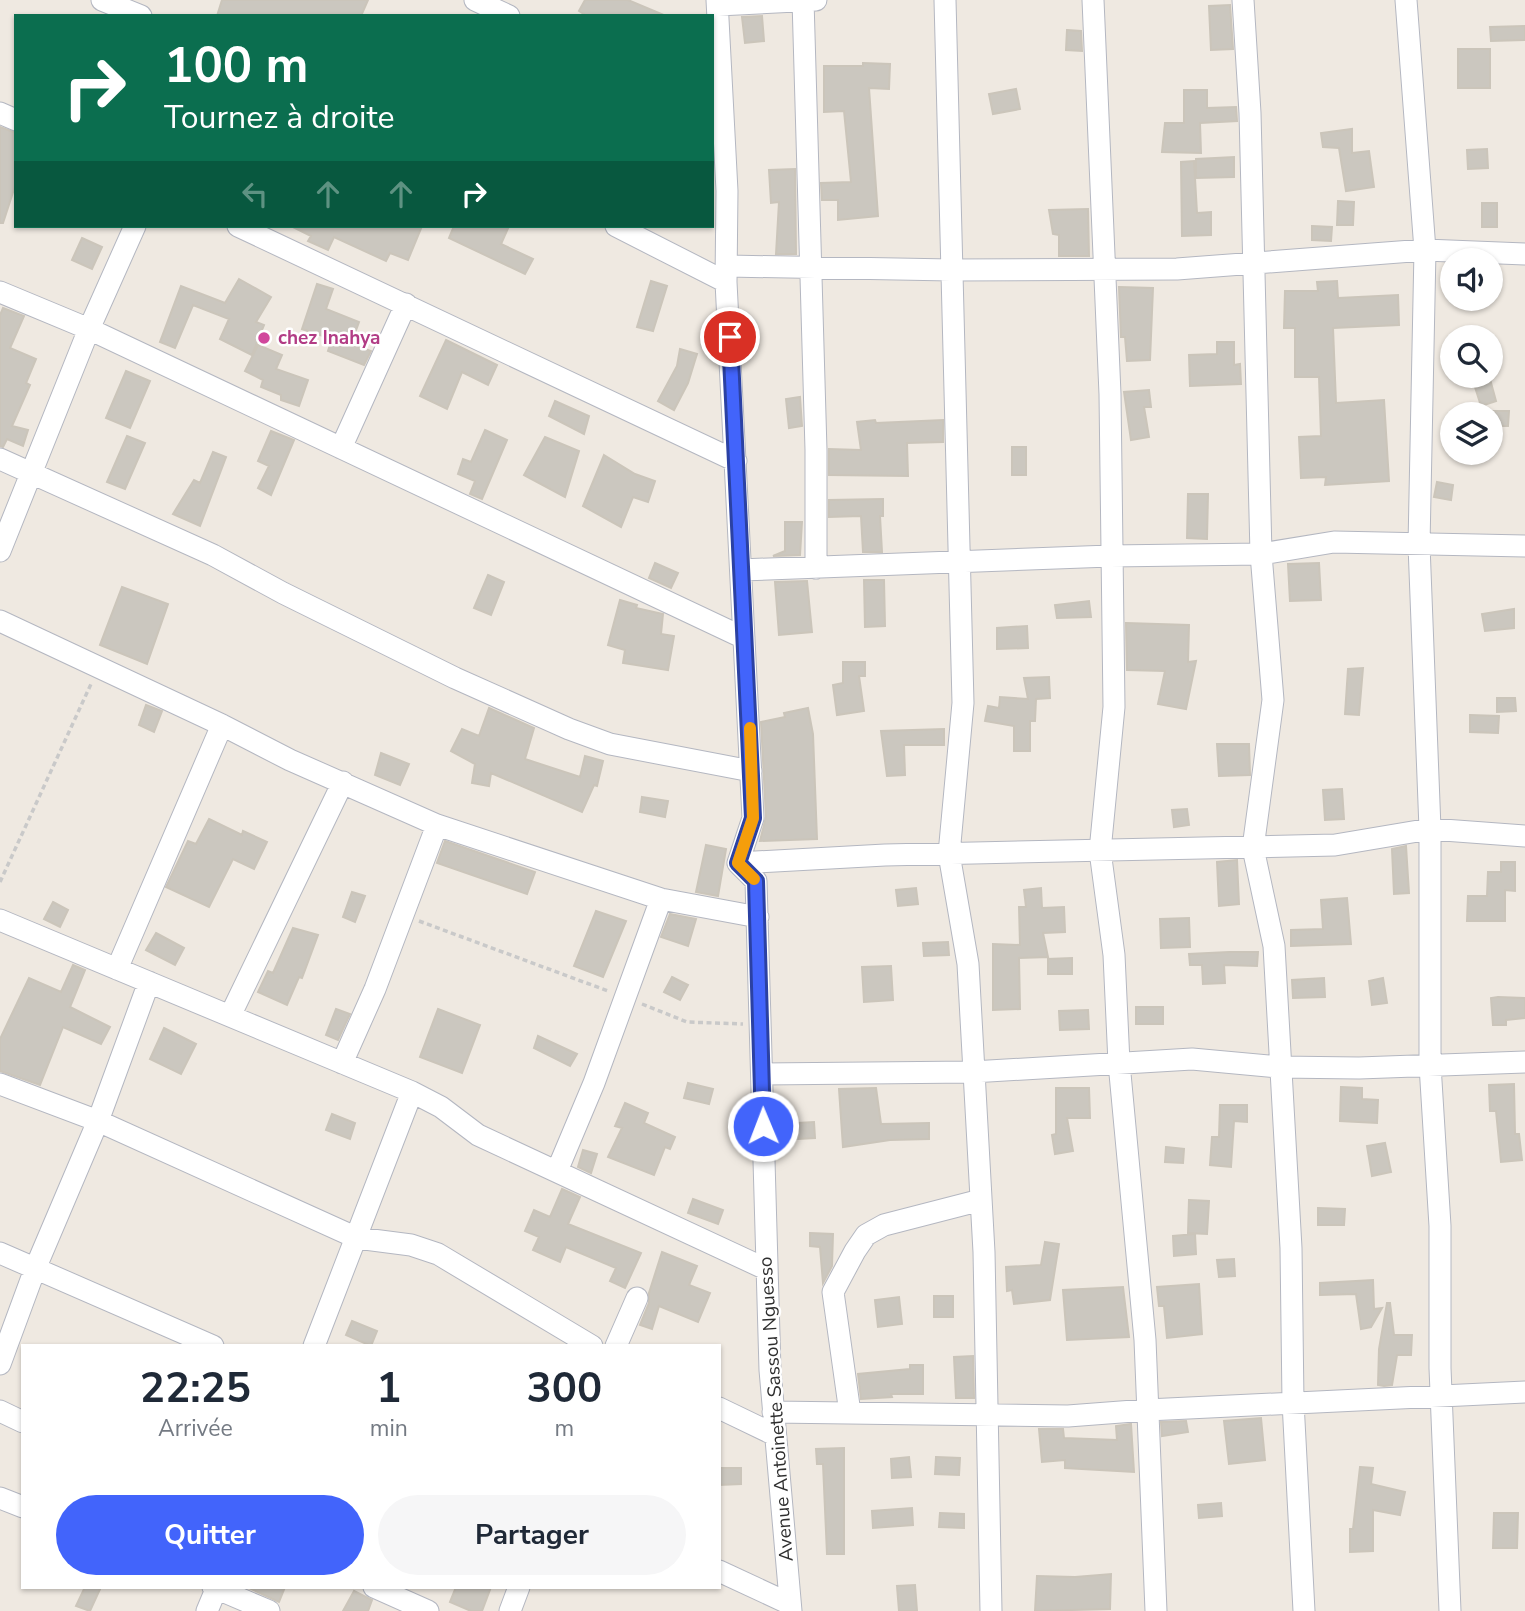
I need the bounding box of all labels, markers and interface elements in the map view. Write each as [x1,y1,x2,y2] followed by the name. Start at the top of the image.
[164,32,308,99] text: 100 m
[49,42,140,133] icon: right
[164,96,395,139] text: Tournez à droite
[236,175,274,213] icon: left
[309,175,347,213] icon: ahead
[382,175,420,213] icon: ahead
[455,175,493,213] icon: right
[1440,248,1503,465] map controls
[1440,248,1503,311] button: sound
[700,307,760,367] pin
[711,318,749,356] icon: arrive
[278,325,380,351] place label: chez Inahya
[1440,325,1503,388] button: search
[256,330,272,346] marker: chez Inahya
[1440,402,1503,465] button: layers
[726,1089,800,1163] position arrow
[752,1256,800,1562] street label: Avenue Antoinette Sassou Nguesso
[140,1360,251,1417] text: 22:25
[376,1360,401,1417] text: 1
[527,1360,602,1417] text: 300
[158,1413,233,1444] text: Arrivée
[370,1413,408,1444] text: min
[555,1413,574,1444] text: m
[56,1495,364,1575] button: Quitter
[378,1495,686,1575] button: Partager

